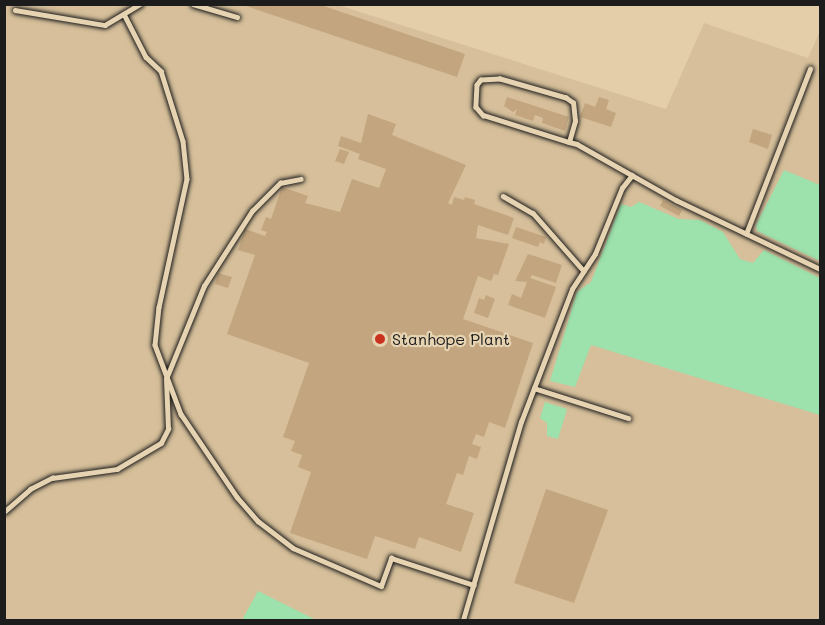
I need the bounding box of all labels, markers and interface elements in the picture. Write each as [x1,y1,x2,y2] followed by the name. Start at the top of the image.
[392,329,510,349] place label: Stanhope Plant
[373,332,387,346] marker: Stanhope Plant

